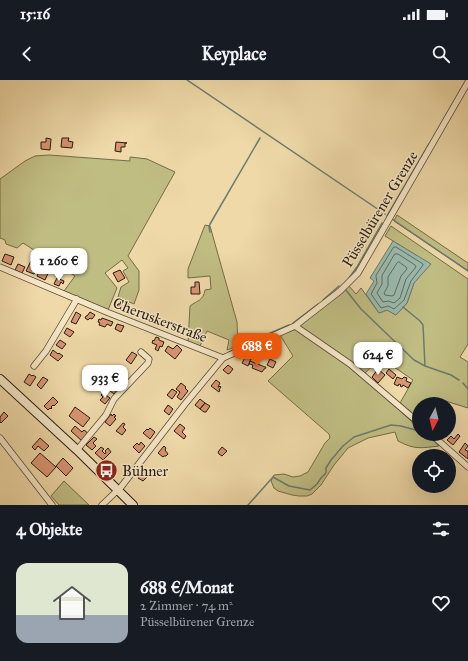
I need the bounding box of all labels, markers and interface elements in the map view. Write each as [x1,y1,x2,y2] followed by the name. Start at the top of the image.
[20,5,50,23] text: 15:16
[16,43,38,65] icon: back
[202,43,266,65] text: Keyplace
[430,43,452,65] icon: search
[338,148,422,270] street label: Püsselbürener Grenze
[22,248,96,282] pin: 1 260 €
[39,253,79,269] text: 1 260 €
[110,294,210,346] street label: Cheruskerstraße
[229,333,285,367] pin: 688 €
[241,338,273,354] text: 688 €
[350,342,406,376] pin: 624 €
[362,347,394,363] text: 624 €
[77,365,133,399] pin: 933 €
[91,370,119,386] text: 933 €
[412,397,456,441] north arrow
[412,397,456,493] map controls
[412,449,456,493] button: locate
[94,458,120,484] bus stop icon: Bühner
[122,462,169,480] place label: Bühner
[430,518,452,540] icon: filters
[16,519,82,540] text: 4 Objekte
[140,577,234,598] text: 688 €/Monat
[48,579,96,627] icon: home
[430,592,452,614] icon: heart
[140,598,233,614] text: 2 Zimmer · 74 m²
[140,614,254,630] text: Püsselbürener Grenze

